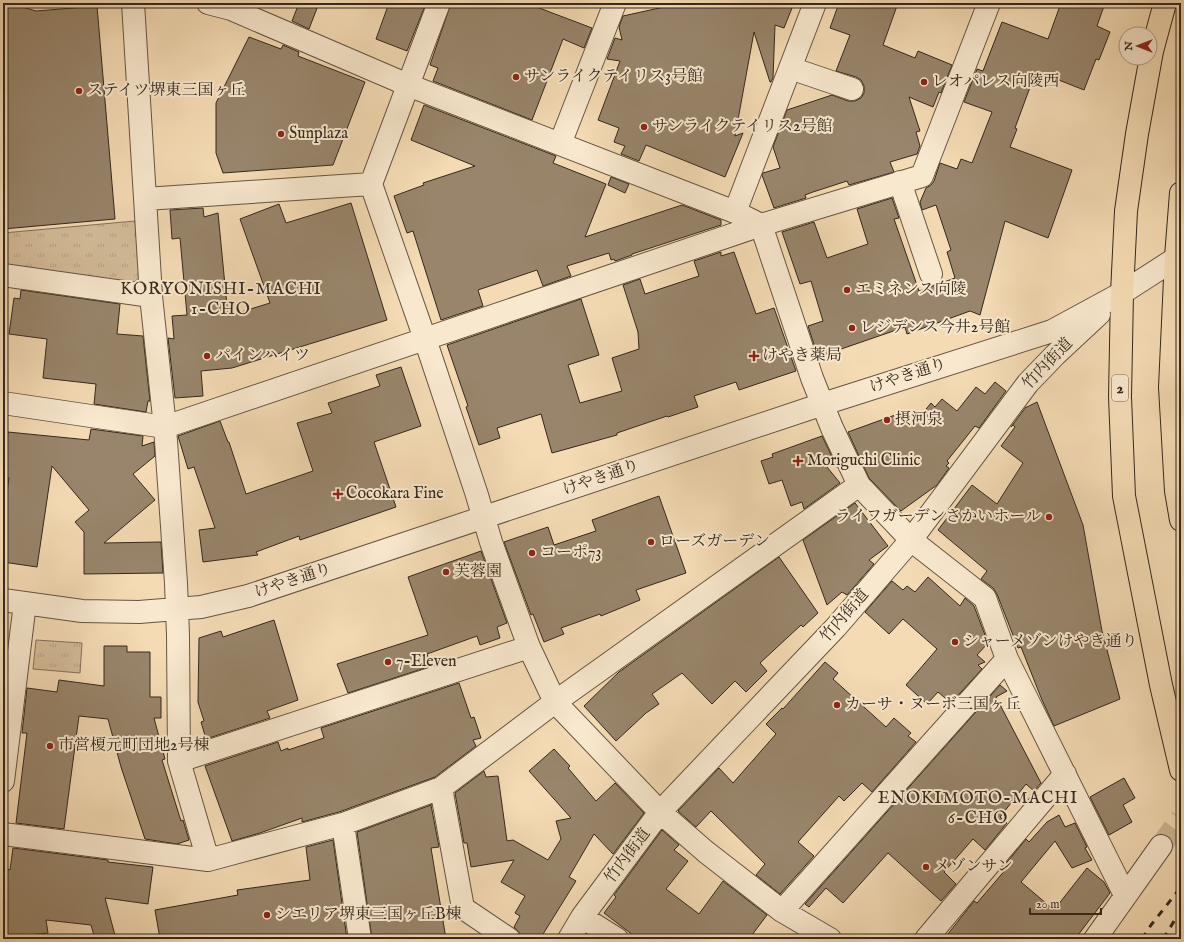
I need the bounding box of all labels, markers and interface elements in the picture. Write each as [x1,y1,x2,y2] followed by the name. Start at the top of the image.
[1118,26,1158,66] north arrow
[1122,41,1136,52] text: N
[524,67,703,87] place label: サンライクテイリス3号館
[511,72,521,82] marker: サンライクテイリス3号館
[932,72,1059,92] place label: レオパレス向陵西
[919,77,929,87] marker: レオパレス向陵西
[87,81,246,101] place label: ステイツ堺東三国ヶ丘
[74,86,84,96] marker: ステイツ堺東三国ヶ丘
[652,117,832,137] place label: サンライクテイリス2号館
[639,122,649,132] marker: サンライクテイリス2号館
[289,124,348,144] place label: Sunplaza
[276,129,286,139] marker: Sunplaza
[120,279,322,320] district label: KORYONISHI-MACHI 1-CHO
[855,280,967,300] place label: エミネンス向陵
[842,285,852,295] marker: エミネンス向陵
[860,318,1010,338] place label: レジデンス今井2号館
[847,323,857,333] marker: レジデンス今井2号館
[1019,334,1077,394] street label: 竹内街道
[215,346,310,366] place label: パインハイツ
[762,346,842,366] place label: けやき薬局
[202,351,212,361] marker: パインハイツ
[749,351,759,361] marker: けやき薬局
[867,354,949,398] street label: けやき通り
[1112,375,1128,401] road number: 2
[895,410,943,430] place label: 摂河泉
[882,415,892,425] marker: 摂河泉
[807,451,921,471] place label: Moriguchi Clinic
[792,455,804,467] marker: Moriguchi Clinic
[560,456,642,500] street label: けやき通り
[346,484,444,504] place label: Cocokara Fine
[333,489,343,499] marker: Cocokara Fine
[835,507,1041,527] place label: ライフガーデンさかいホール
[1044,512,1054,522] marker: ライフガーデンさかいホール
[659,532,770,552] place label: ローズガーデン
[646,537,656,547] marker: ローズガーデン
[540,543,601,563] place label: コーポ73
[527,548,537,558] marker: コーポ73
[252,559,334,603] street label: けやき通り
[454,562,502,582] place label: 芙蓉園
[441,567,451,577] marker: 芙蓉園
[816,585,874,647] street label: 竹内街道
[963,632,1137,652] place label: シャーメゾンけやき通り
[950,637,960,647] marker: シャーメゾンけやき通り
[396,652,457,672] place label: 7-Eleven
[383,657,393,667] marker: 7-Eleven
[845,695,1021,715] place label: カーサ・ヌーボ三国ヶ丘
[832,700,842,710] marker: カーサ・ヌーボ三国ヶ丘
[58,736,210,756] place label: 市営榎元町団地2号棟
[45,741,55,751] marker: 市営榎元町団地2号棟
[878,788,1078,829] district label: ENOKIMOTO-MACHI 6-CHO
[601,824,655,888] street label: 竹内街道
[934,857,1013,877] place label: メゾンサン
[921,862,931,872] marker: メゾンサン
[1030,890,1101,916] scale bar
[1036,897,1059,912] text: 20 m
[275,905,462,925] place label: シエリア堺東三国ヶ丘B棟
[262,910,272,920] marker: シエリア堺東三国ヶ丘B棟

